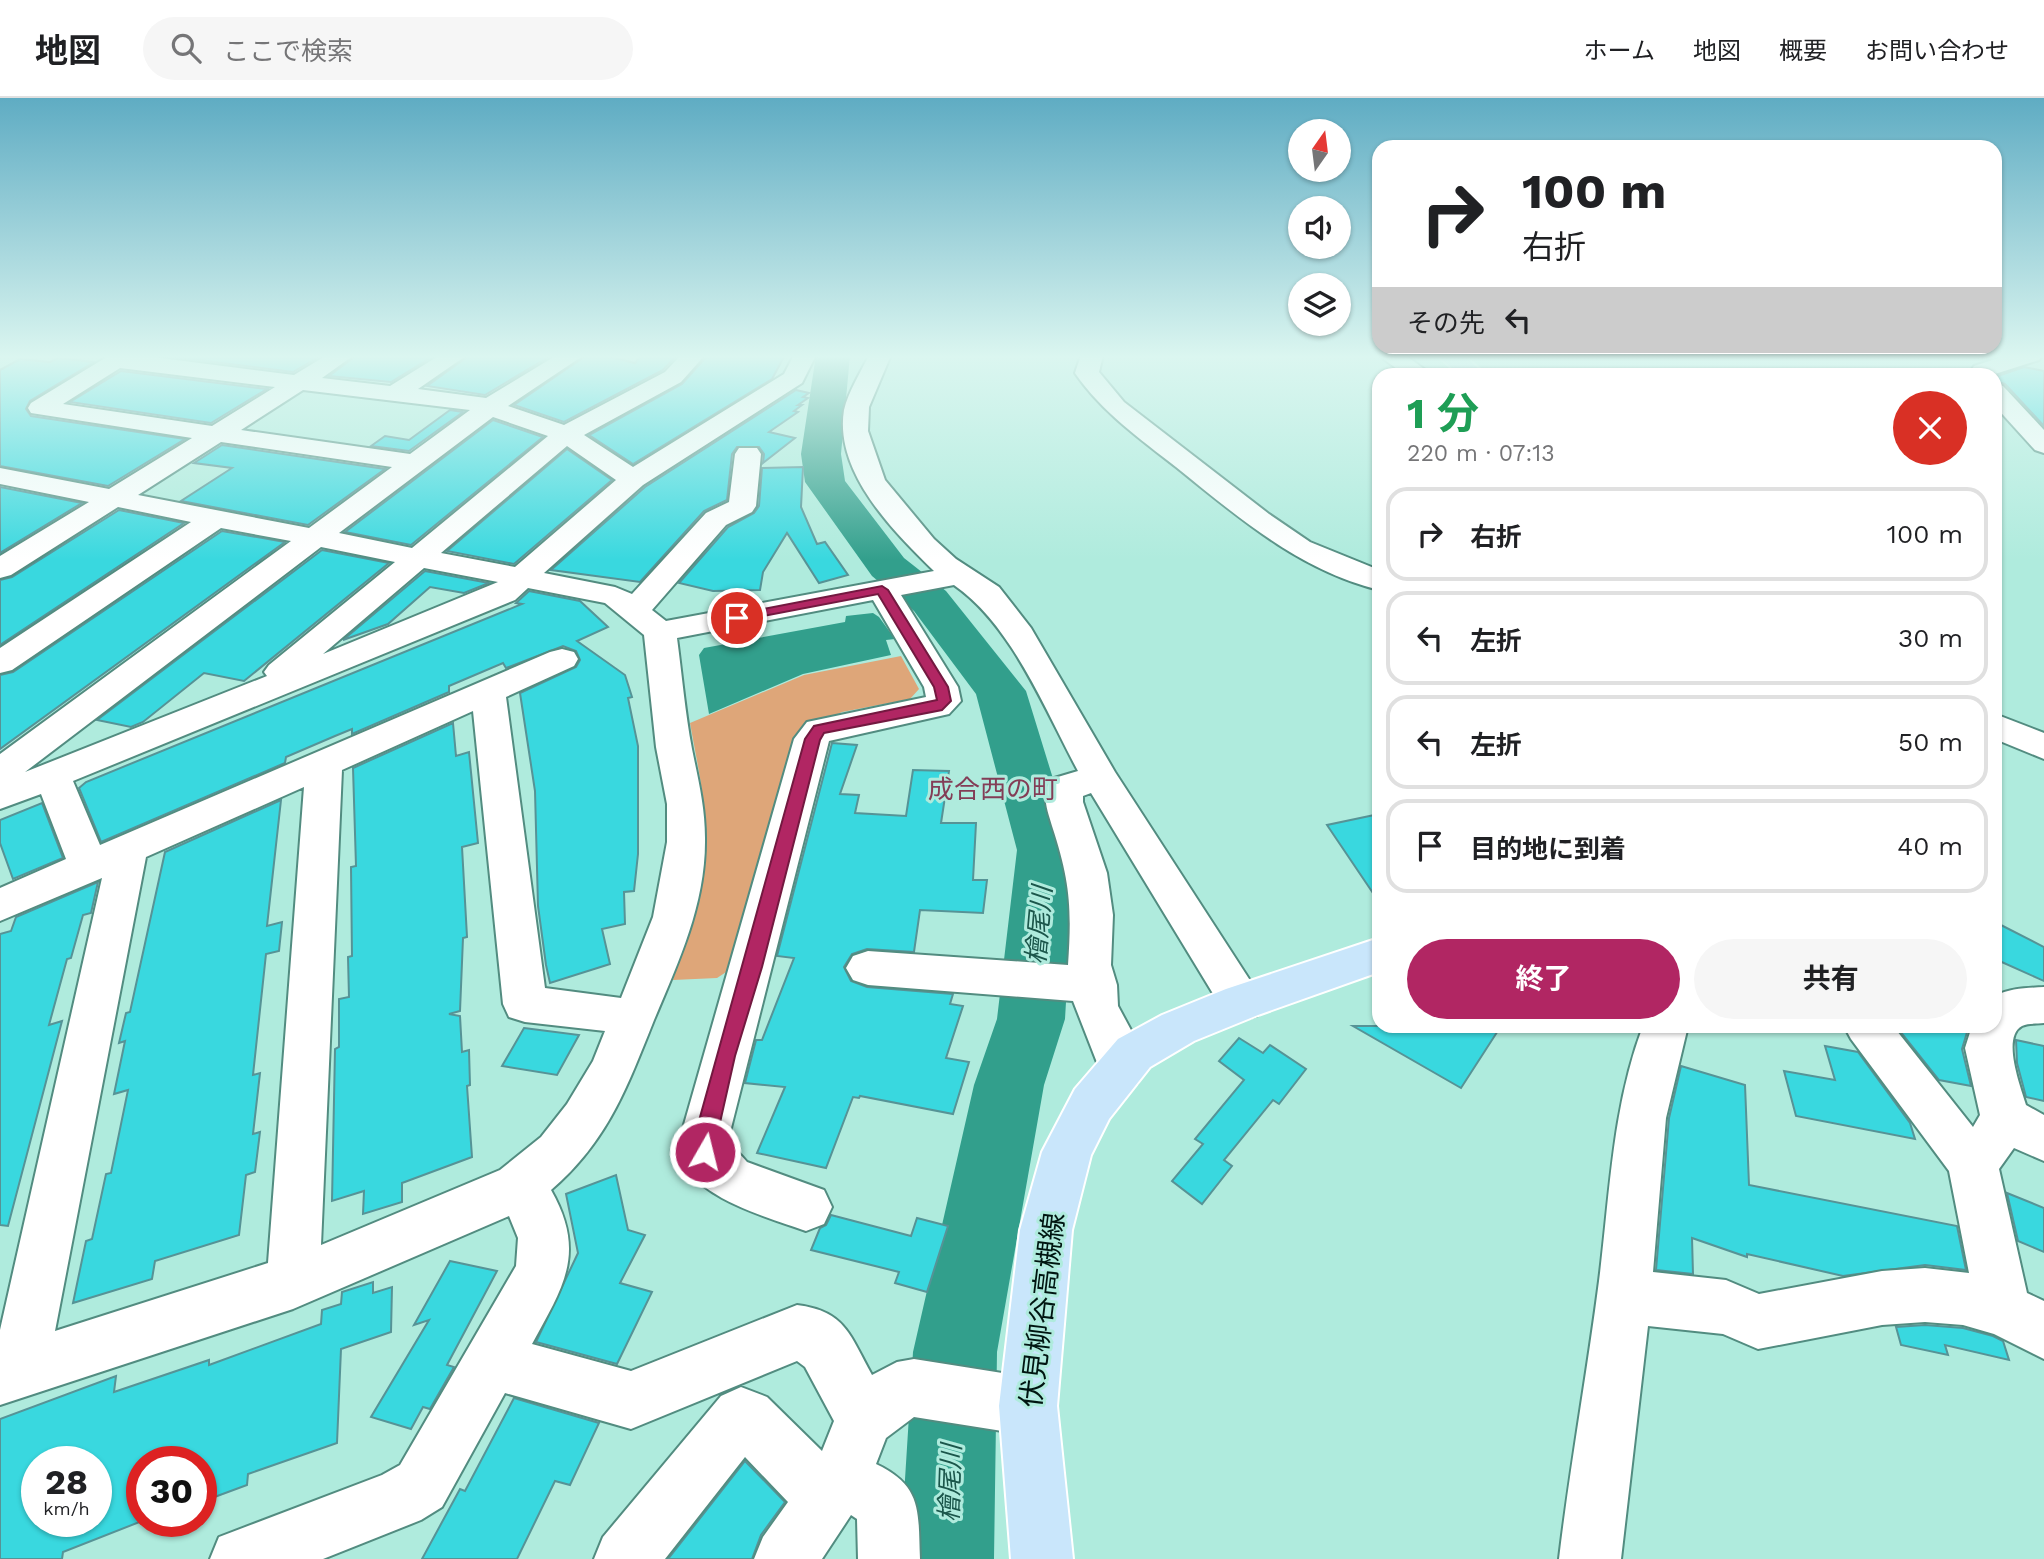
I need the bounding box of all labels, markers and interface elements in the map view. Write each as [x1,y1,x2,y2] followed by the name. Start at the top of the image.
[143,17,633,80] search box
[167,29,205,67] icon: search
[35,31,101,70] text: 地図
[223,36,353,66] text: ここで検索
[1584,37,1655,65] text: ホーム
[1693,37,1741,65] text: 地図
[1779,37,1827,65] text: 概要
[1865,37,2009,65] text: お問い合わせ
[1288,119,1351,182] north arrow
[1288,119,1351,336] map controls
[1522,162,1666,220] text: 100 m
[1407,168,1498,259] icon: right
[1288,196,1351,259] button: sound
[1522,228,1586,266] text: 右折
[1288,273,1351,336] button: layers
[1499,301,1537,339] icon: left
[1407,308,1485,338] text: その先
[1407,389,1479,438] text: 1 分
[1893,391,1967,465] button: close
[1407,440,1555,467] text: 220 m · 07:13
[1411,515,1449,553] icon: right
[1887,519,1963,549] text: 100 m
[1470,522,1522,552] text: 右折
[707,588,767,648] pin
[718,599,756,637] icon: arrive
[1411,619,1449,657] icon: left
[1898,623,1963,653] text: 30 m
[1470,626,1522,656] text: 左折
[1411,723,1449,761] icon: left
[1898,727,1963,757] text: 50 m
[1470,730,1522,760] text: 左折
[928,774,1058,804] district label: 成合西の町
[1411,827,1449,865] icon: arrive
[1897,831,1963,861] text: 40 m
[1470,834,1626,864] text: 目的地に到着
[1021,882,1058,965] water label: 檜尾川
[1407,939,1680,1019] button: 終了
[1694,939,1967,1019] button: 共有
[668,1115,742,1189] position arrow
[1014,1211,1071,1409] street label: 伏見柳谷高槻線
[934,1441,966,1523] water label: 檜尾川
[126,1446,217,1537] speed limit sign: 30
[45,1461,88,1503] text: 28
[43,1498,90,1519] text: km/h

